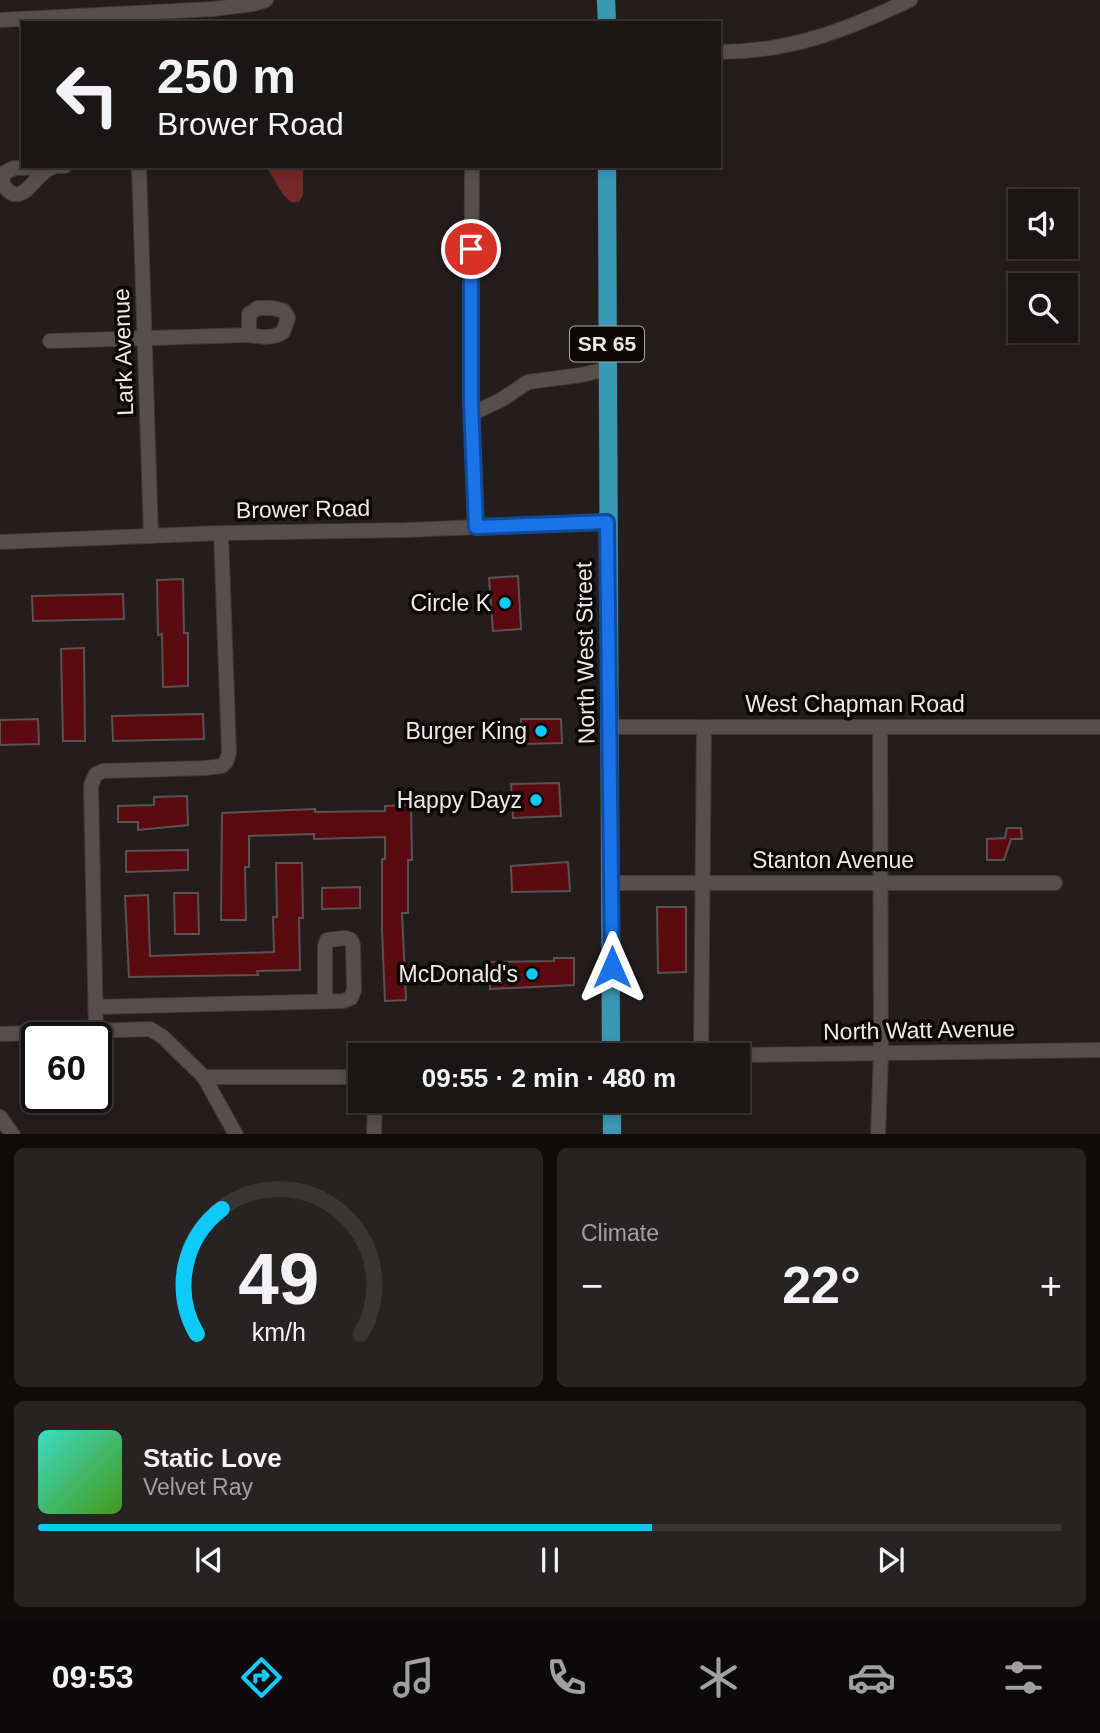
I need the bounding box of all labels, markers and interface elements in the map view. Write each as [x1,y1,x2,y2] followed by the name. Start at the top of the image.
[42,49,133,140] icon: left
[157,49,296,103] text: 250 m
[157,106,344,142] text: Brower Road
[1008,189,1078,343] map controls
[1008,189,1078,259] button: sound
[441,219,501,279] pin
[452,230,490,268] icon: arrive
[1008,273,1078,343] button: search
[108,288,138,416] street label: Lark Avenue
[570,326,644,362] road number: SR 65
[236,495,370,523] street label: Brower Road
[570,561,600,744] street label: North West Street
[410,590,492,616] place label: Circle K
[497,595,513,611] marker: Circle K
[745,691,965,717] street label: West Chapman Road
[406,718,527,744] place label: Burger King
[533,723,549,739] marker: Burger King
[397,787,522,813] place label: Happy Dayz
[528,792,544,808] marker: Happy Dayz
[752,847,914,873] street label: Stanton Avenue
[575,930,649,1004] position arrow
[399,961,518,987] place label: McDonald's
[524,966,540,982] marker: McDonald's
[823,1015,1015,1045] street label: North Watt Avenue
[21,1022,112,1113] speed limit sign: 60
[422,1063,676,1093] text: 09:55 · 2 min · 480 m
[581,1220,659,1246] text: Climate
[238,1238,319,1319] text: 49
[782,1256,861,1314] text: 22°
[581,1265,603,1307] text: −
[1040,1265,1062,1307] text: +
[251,1317,306,1345] text: km/h
[143,1443,282,1473] text: Static Love
[143,1474,253,1500] text: Velvet Ray
[190,1541,228,1579] icon: previous
[531,1541,569,1579] icon: pause
[872,1541,910,1579] icon: next
[237,1653,286,1702] icon: directions
[389,1653,438,1702] icon: music
[542,1653,591,1702] icon: phone
[694,1653,743,1702] icon: climate
[847,1653,896,1702] icon: car
[999,1653,1048,1702] icon: filters
[52,1659,134,1695] text: 09:53

